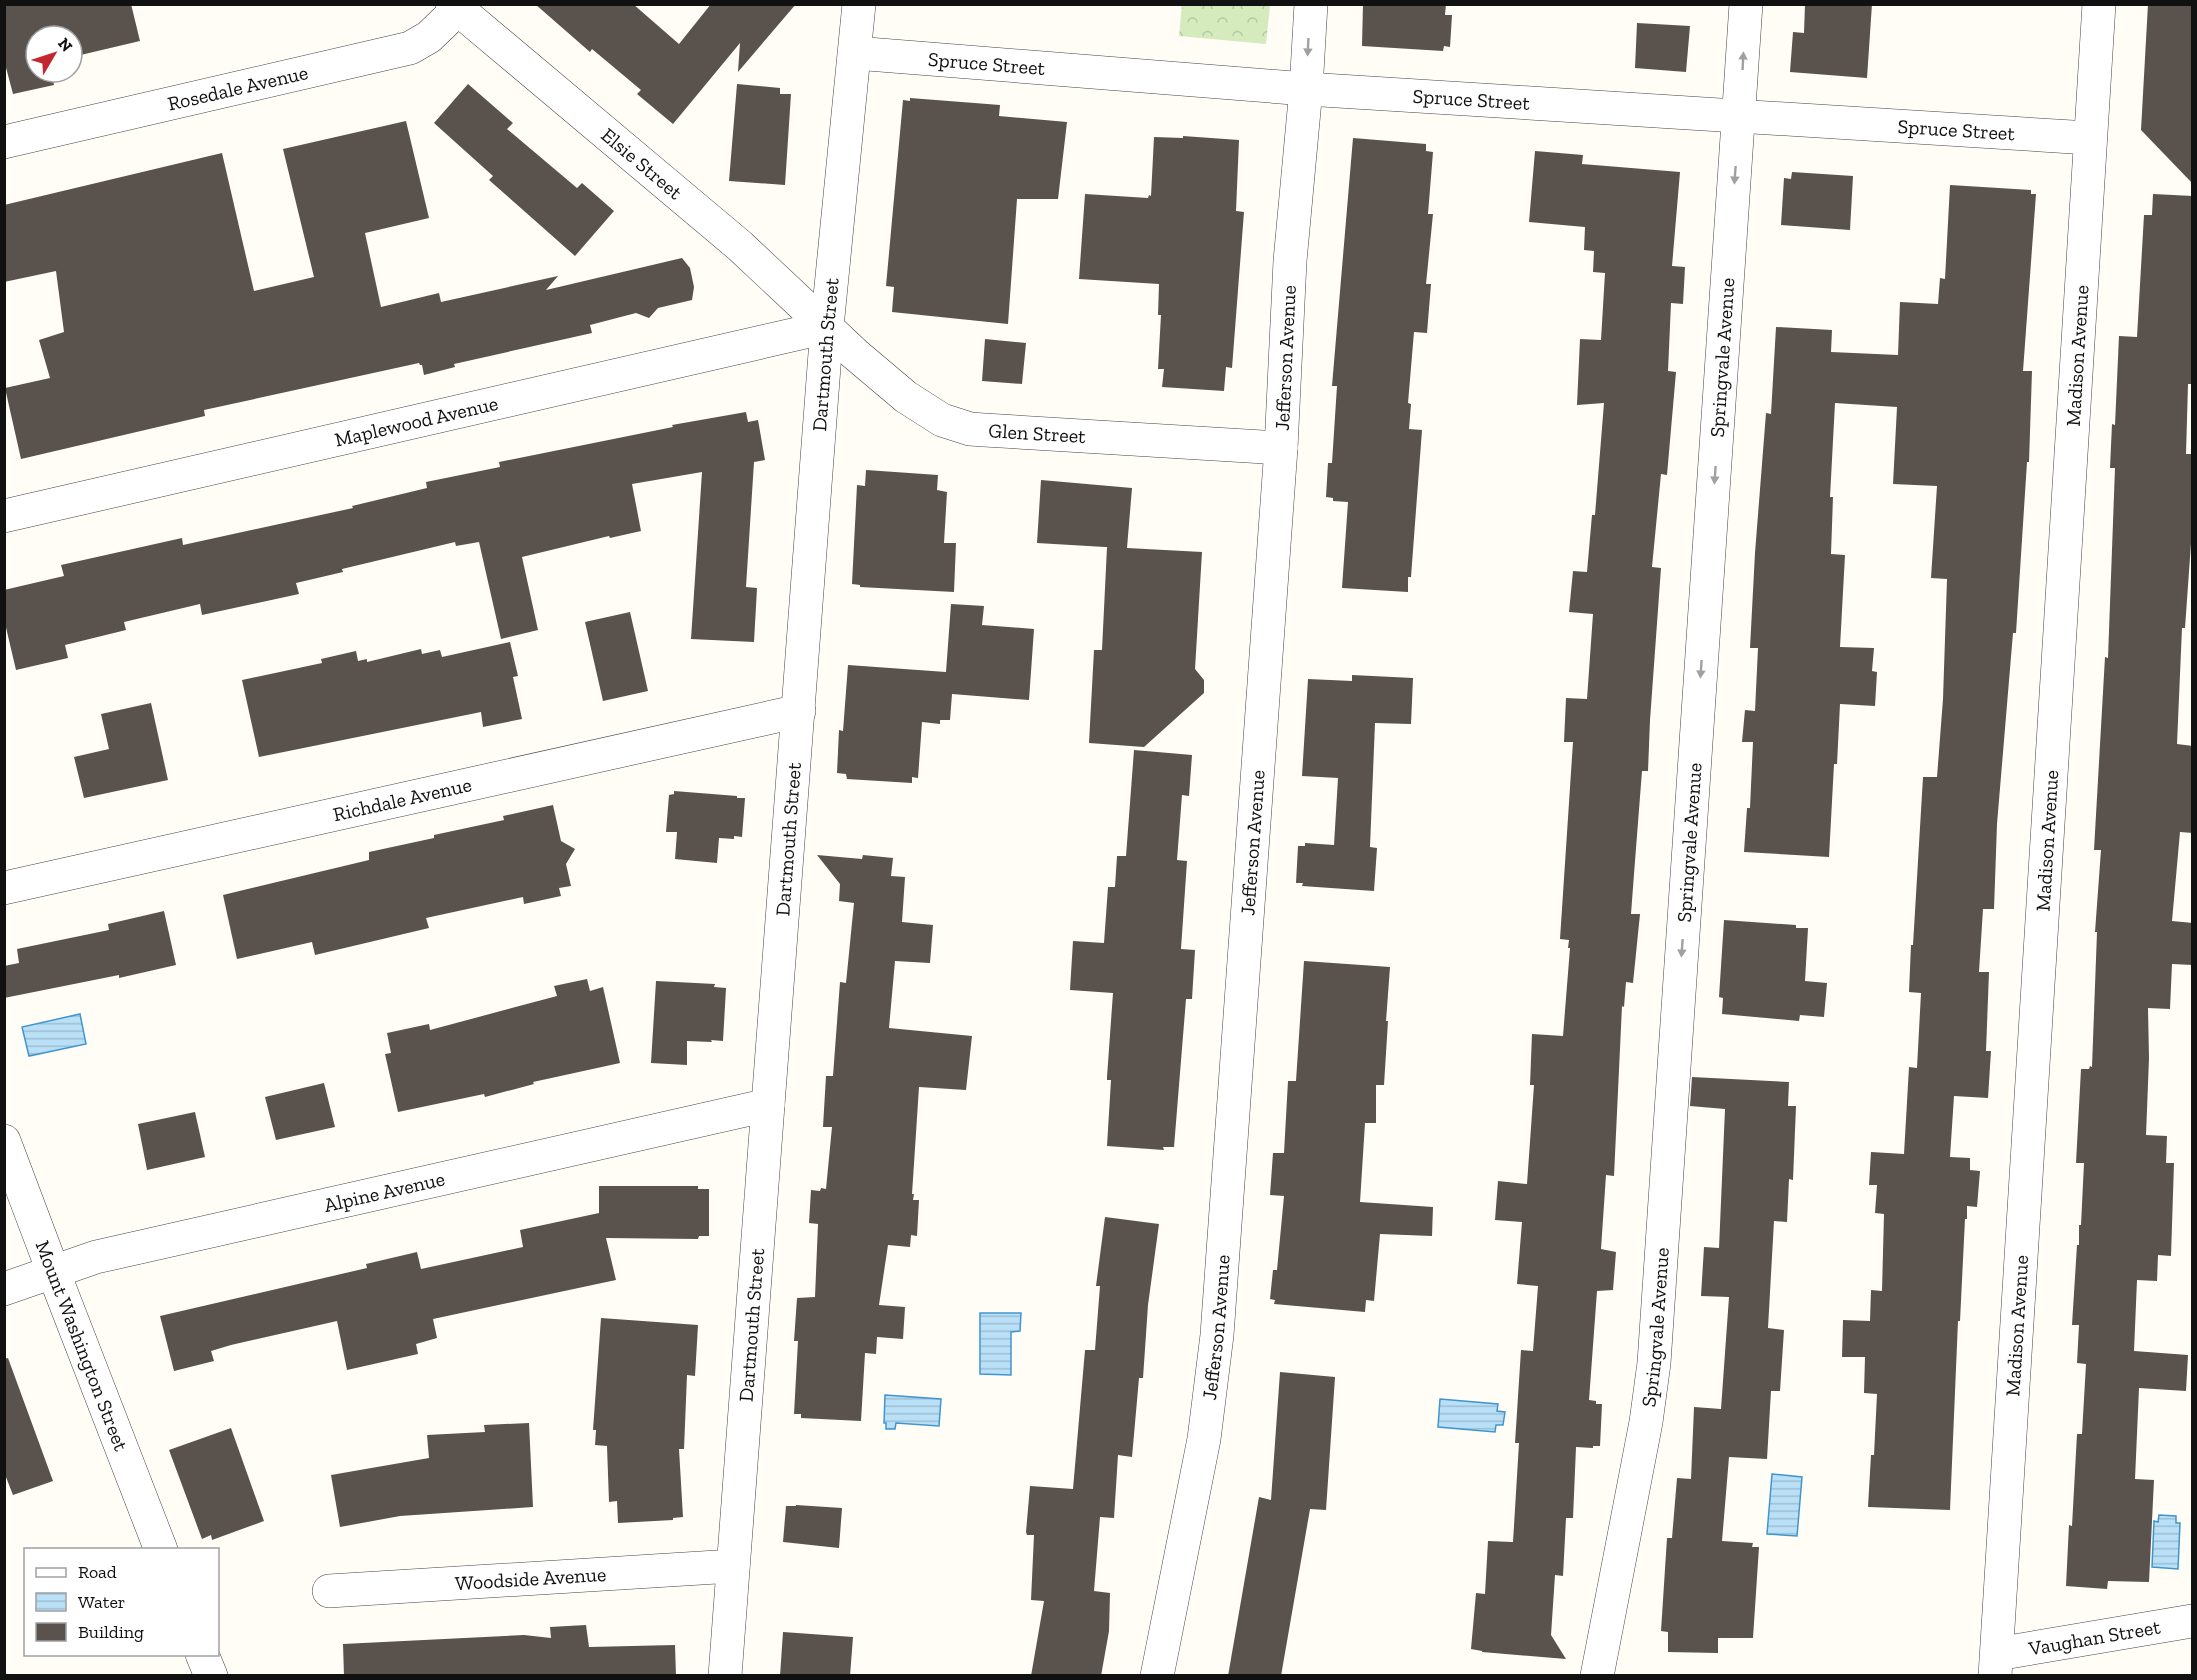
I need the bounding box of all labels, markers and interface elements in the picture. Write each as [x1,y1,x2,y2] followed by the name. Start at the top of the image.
[24,24,84,84] north arrow
[54,34,76,56] text: N
[1304,37,1313,56] one-way arrow
[927,47,1047,80] street label: Spruce Street
[1738,51,1747,70] one-way arrow
[165,60,310,116] street label: Rosedale Avenue
[1412,84,1531,115] street label: Spruce Street
[1897,114,2016,145] street label: Spruce Street
[597,123,688,205] street label: Elsie Street
[1731,166,1740,185] one-way arrow
[807,276,844,432] street label: Dartmouth Street
[1705,277,1739,438] street label: Springvale Avenue
[1270,284,1301,431] street label: Jefferson Avenue
[2061,284,2094,427] street label: Madison Avenue
[332,391,500,452] street label: Maplewood Avenue
[988,418,1087,448] street label: Glen Street
[1710,465,1720,484] one-way arrow
[1697,660,1706,679] one-way arrow
[770,761,806,917] street label: Dartmouth Street
[1672,762,1707,923] street label: Springvale Avenue
[1235,769,1270,916] street label: Jefferson Avenue
[2031,769,2063,912] street label: Madison Avenue
[331,772,474,826] street label: Richdale Avenue
[1677,938,1687,957] one-way arrow
[322,1166,447,1217] street label: Alpine Avenue
[31,1237,134,1455] street label: Mount Washington Street
[734,1247,769,1403] street label: Dartmouth Street
[1636,1247,1674,1408] street label: Springvale Avenue
[1197,1254,1235,1401] street label: Jefferson Avenue
[2000,1254,2033,1397] street label: Madison Avenue
[24,1548,219,1656] legend
[78,1561,117,1583] text: Road
[454,1562,607,1595] street label: Woodside Avenue
[78,1591,125,1613] text: Water
[2026,1614,2163,1661] street label: Vaughan Street
[78,1621,144,1643] text: Building

